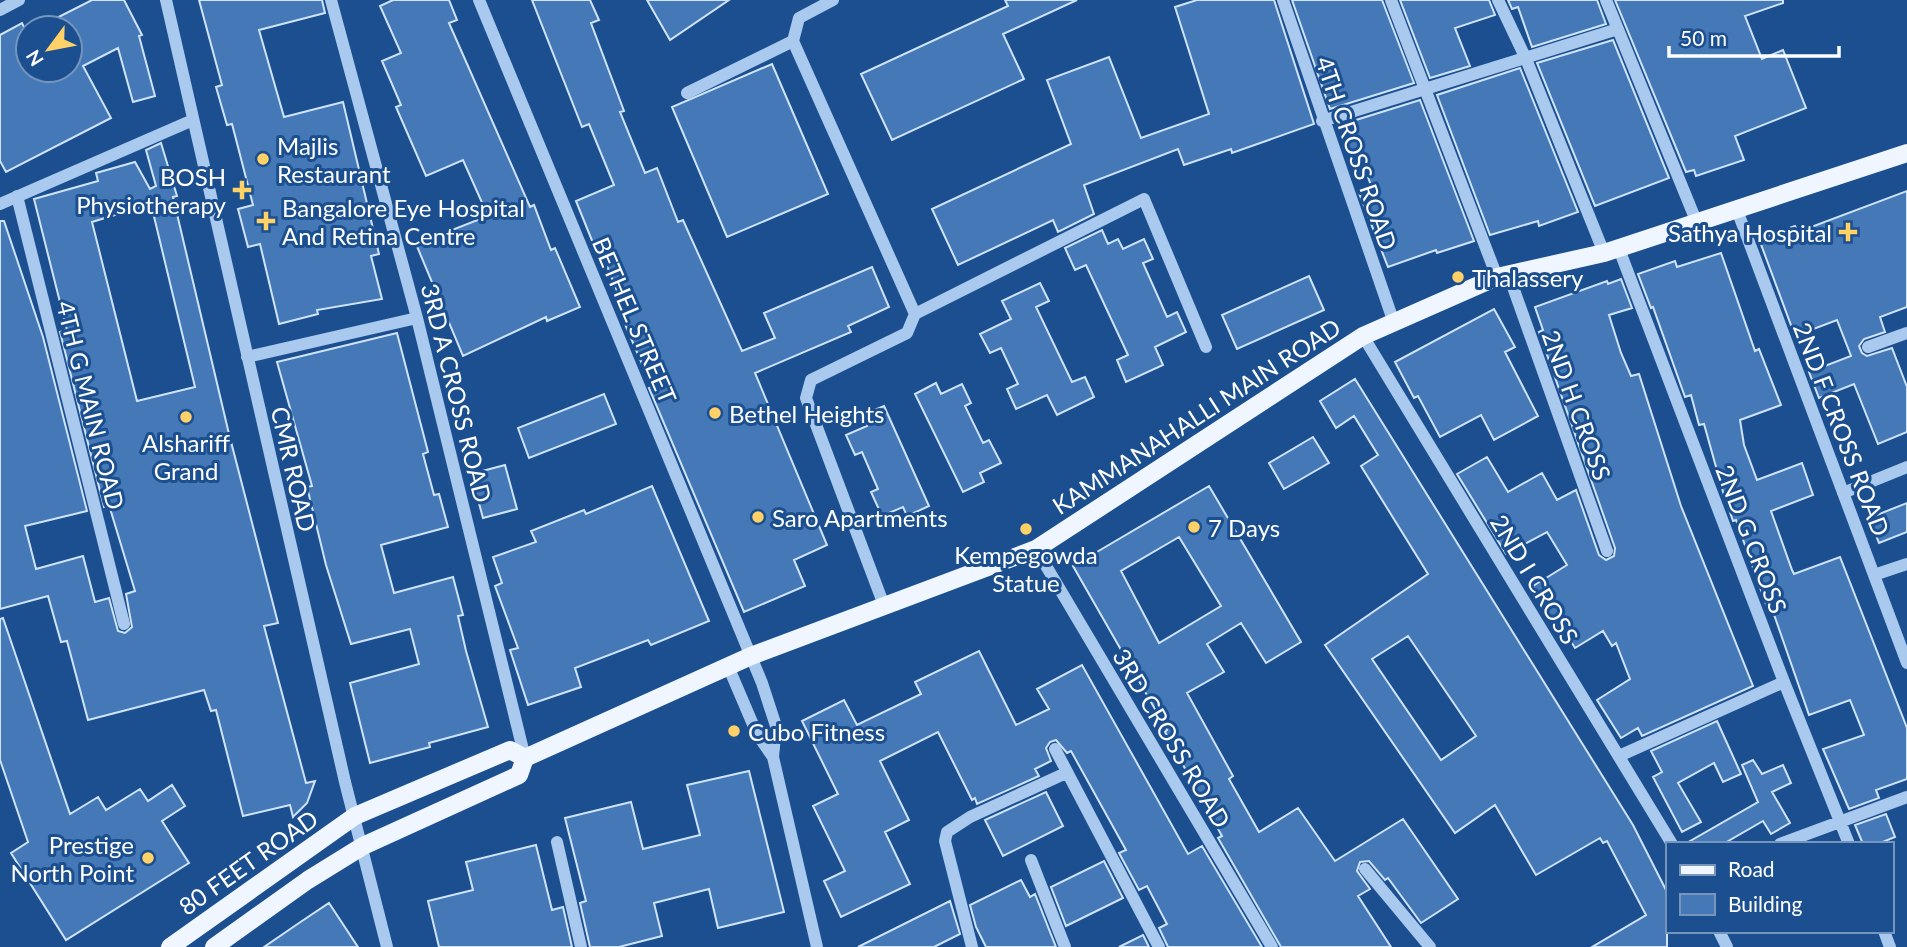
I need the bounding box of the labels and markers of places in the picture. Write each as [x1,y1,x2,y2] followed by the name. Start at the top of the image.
[277,131,391,188] place label: Majlis Restaurant
[255,151,271,167] marker: Majlis Restaurant
[76,162,227,219] place label: BOSH Physiotherapy
[232,180,252,200] marker: BOSH Physiotherapy
[282,193,525,250] place label: Bangalore Eye Hospital And Retina Centre
[256,211,276,231] marker: Bangalore Eye Hospital And Retina Centre
[1668,218,1832,247] place label: Sathya Hospital
[1838,222,1858,242] marker: Sathya Hospital
[1472,263,1584,292] place label: Thalassery
[1450,269,1466,285] marker: Thalassery
[729,399,885,428] place label: Bethel Heights
[707,405,723,421] marker: Bethel Heights
[178,409,194,425] marker: Alshariff Grand
[142,428,230,485] place label: Alshariff Grand
[772,503,948,532] place label: Saro Apartments
[750,509,766,525] marker: Saro Apartments
[1208,513,1280,542] place label: 7 Days
[1186,519,1202,535] marker: 7 Days
[1018,521,1034,537] marker: Kempegowda Statue
[954,540,1098,597] place label: Kempegowda Statue
[748,717,885,746] place label: Cubo Fitness
[726,723,742,739] marker: Cubo Fitness
[11,830,134,887] place label: Prestige North Point
[140,850,156,866] marker: Prestige North Point

